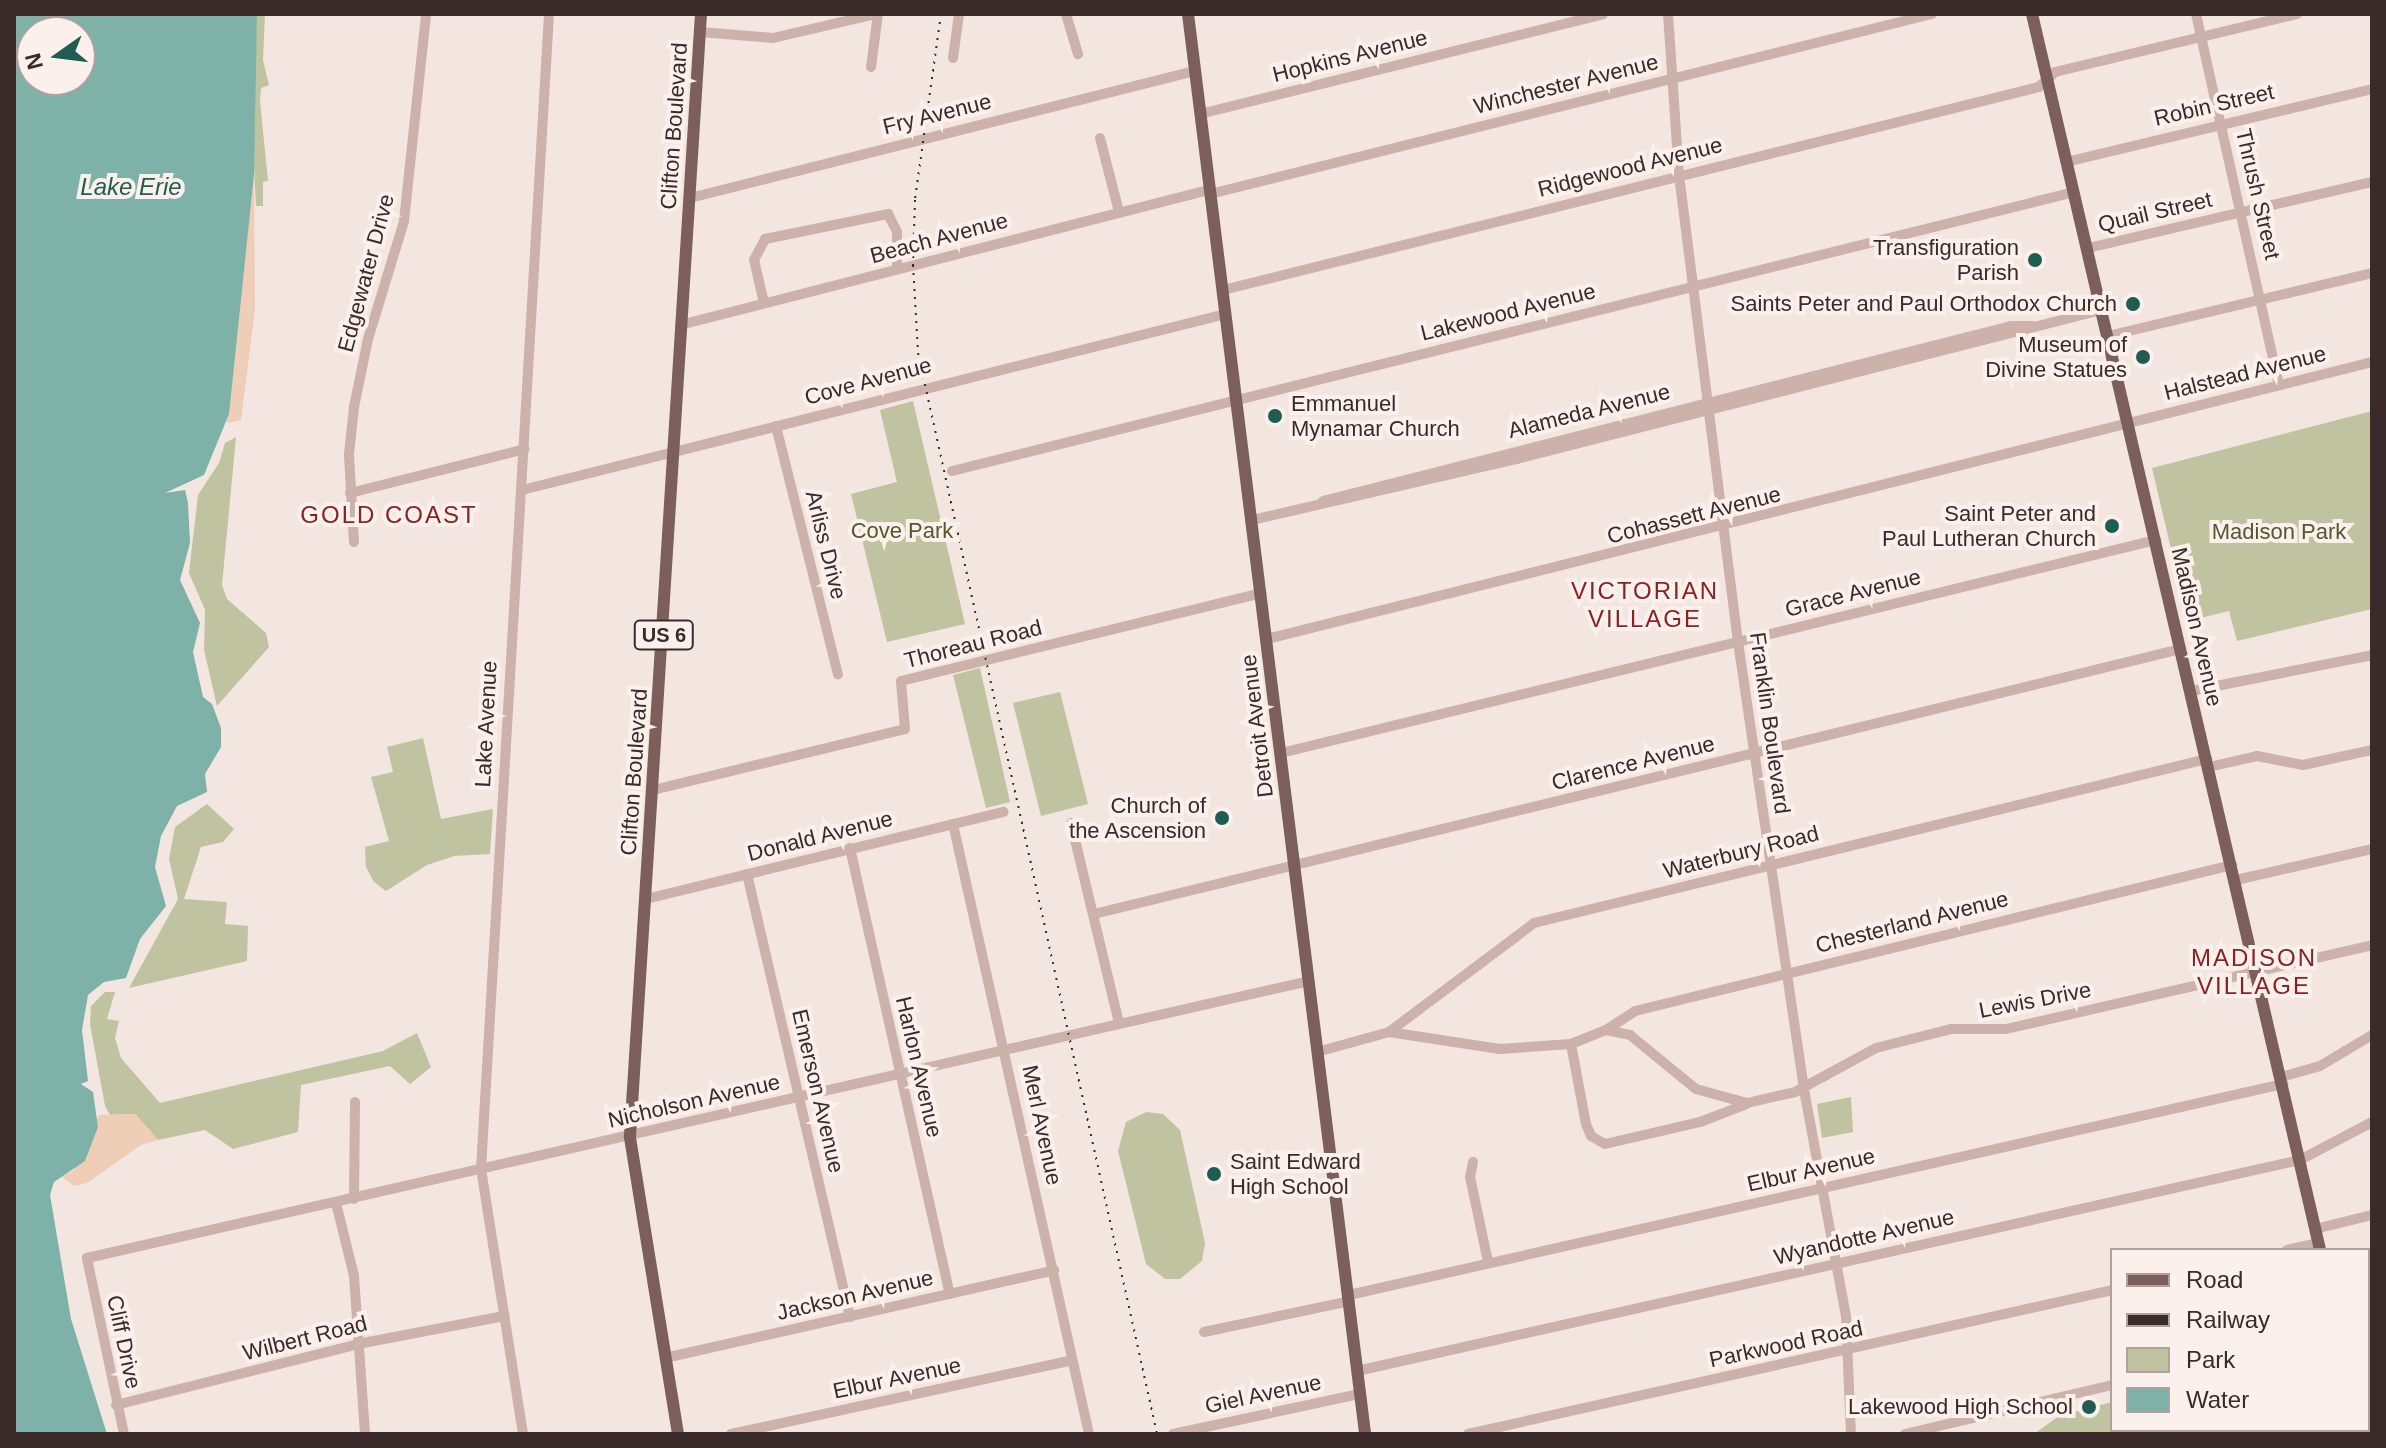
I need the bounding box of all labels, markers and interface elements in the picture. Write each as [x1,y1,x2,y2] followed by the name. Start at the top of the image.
[16,16,96,96] north arrow
[1269,24,1431,88] street label: Hopkins Avenue
[655,42,693,210] street label: Clifton Boulevard
[1470,48,1662,120] street label: Winchester Avenue
[20,51,48,72] text: N
[2151,78,2277,132] street label: Robin Street
[879,88,995,140] street label: Fry Avenue
[2230,126,2286,262] street label: Thrush Street
[1534,131,1726,203] street label: Ridgewood Avenue
[80,173,182,201] water label: Lake Erie
[2095,186,2215,238] street label: Quail Street
[332,191,400,355] street label: Edgewater Drive
[867,207,1011,269] street label: Beach Avenue
[1873,234,2019,286] place label: Transfiguration Parish
[2026,251,2044,269] marker: Transfiguration Parish
[1417,277,1599,347] street label: Lakewood Avenue
[1731,291,2117,317] place label: Saints Peter and Paul Orthodox Church
[2124,295,2142,313] marker: Saints Peter and Paul Orthodox Church
[1985,331,2127,382] place label: Museum of Divine Statues
[2161,340,2329,406] street label: Halstead Avenue
[2134,348,2152,366] marker: Museum of Divine Statues
[801,351,935,411] street label: Cove Avenue
[1505,378,1673,444] street label: Alameda Avenue
[1291,390,1460,442] place label: Emmanuel Mynamar Church
[1266,407,1284,425] marker: Emmanuel Mynamar Church
[1604,480,1784,550] street label: Cohassett Avenue
[800,488,852,602] street label: Arliss Drive
[1882,500,2096,552] place label: Saint Peter and Paul Lutheran Church
[300,501,478,529] district label: GOLD COAST
[2103,517,2121,535] marker: Saint Peter and Paul Lutheran Church
[851,518,953,544] park label: Cove Park
[2212,519,2346,545] park label: Madison Park
[2166,544,2228,710] street label: Madison Avenue
[1782,563,1924,623] street label: Grace Avenue
[1571,577,1719,633] district label: VICTORIAN VILLAGE
[902,614,1044,674] street label: Thoreau Road
[632,619,696,651] road number: US 6
[1744,630,1796,816] street label: Franklin Boulevard
[1235,652,1279,800] street label: Detroit Avenue
[469,659,503,789] street label: Lake Avenue
[615,688,653,856] street label: Clifton Boulevard
[1548,730,1718,796] street label: Clarence Avenue
[1068,792,1206,844] place label: Church of the Ascension
[744,805,896,867] street label: Donald Avenue
[1213,809,1231,827] marker: Church of the Ascension
[1660,820,1822,884] street label: Waterbury Road
[1812,885,2012,959] street label: Chesterland Avenue
[2191,944,2317,1000] district label: MADISON VILLAGE
[1977,976,2093,1024] street label: Lewis Drive
[890,993,948,1141] street label: Harlon Avenue
[786,1006,850,1176] street label: Emerson Avenue
[1016,1062,1068,1188] street label: Merl Avenue
[605,1068,783,1134] street label: Nicholson Avenue
[1744,1142,1878,1198] street label: Elbur Avenue
[1230,1148,1361,1200] place label: Saint Edward High School
[1205,1165,1223,1183] marker: Saint Edward High School
[1771,1203,1957,1271] street label: Wyandotte Avenue
[2110,1248,2370,1432] legend
[774,1264,936,1326] street label: Jackson Avenue
[2186,1266,2243,1293] text: Road
[101,1293,147,1391] street label: Cliff Drive
[2186,1306,2270,1333] text: Railway
[240,1310,370,1366] street label: Wilbert Road
[1707,1315,1865,1373] street label: Parkwood Road
[2186,1346,2235,1373] text: Park
[830,1351,964,1405] street label: Elbur Avenue
[1202,1369,1324,1419] street label: Giel Avenue
[2186,1386,2249,1413] text: Water
[1848,1394,2073,1420] place label: Lakewood High School
[2080,1398,2098,1416] marker: Lakewood High School

